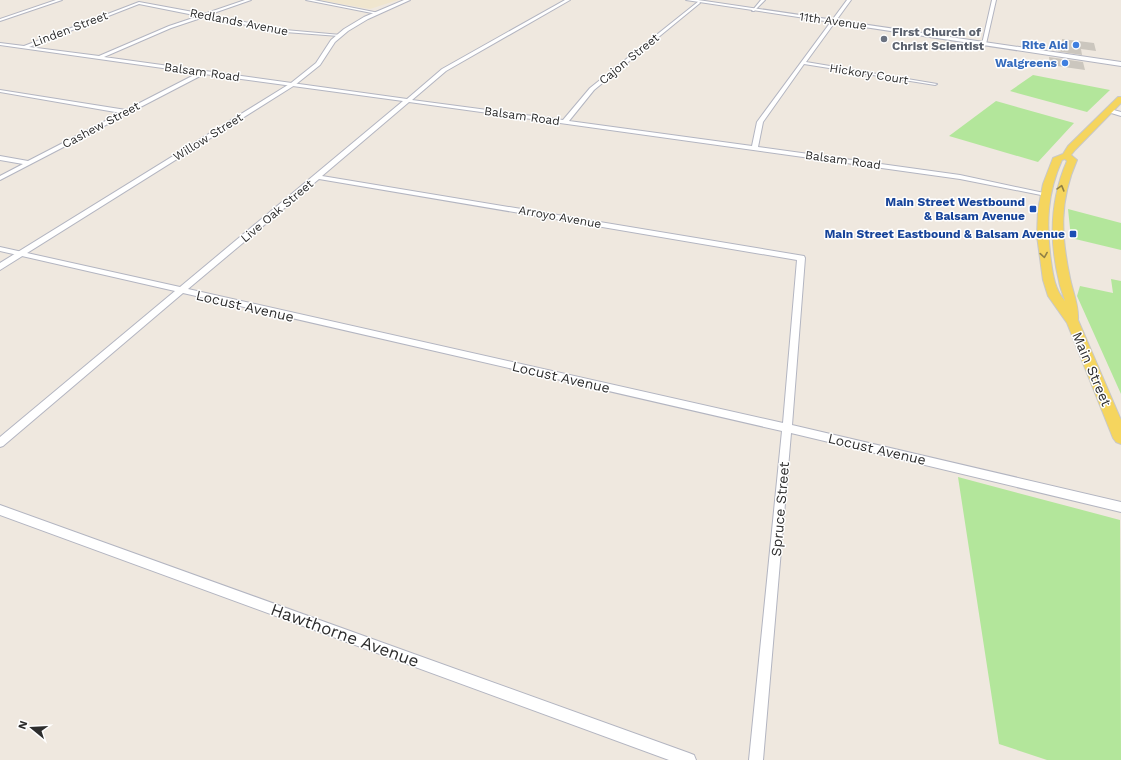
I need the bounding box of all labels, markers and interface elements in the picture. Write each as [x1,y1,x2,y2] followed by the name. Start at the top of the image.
[189,6,289,38] street label: Redlands Avenue
[30,8,110,50] street label: Linden Street
[798,9,868,33] street label: 11th Avenue
[892,25,985,53] place label: First Church of Christ Scientist
[596,31,662,87] street label: Cajon Street
[879,34,889,44] marker: First Church of Christ Scientist
[1022,38,1068,52] place label: Rite Aid
[1071,40,1081,50] marker: Rite Aid
[995,56,1058,70] place label: Walgreens
[1060,58,1070,68] marker: Walgreens
[163,60,241,84] street label: Balsam Road
[828,61,910,87] street label: Hickory Court
[60,99,142,151] street label: Cashew Street
[483,104,561,128] street label: Balsam Road
[171,110,245,164] street label: Willow Street
[804,148,882,172] street label: Balsam Road
[238,177,316,245] street label: Live Oak Street
[1056,184,1065,191] one-way arrow
[885,195,1025,223] place label: Main Street Westbound & Balsam Avenue
[517,203,603,231] street label: Arroyo Avenue
[1028,204,1038,214] marker: Main Street Westbound & Balsam Avenue
[824,227,1065,241] place label: Main Street Eastbound & Balsam Avenue
[1068,229,1078,239] marker: Main Street Eastbound & Balsam Avenue
[1039,252,1048,259] one-way arrow
[194,287,296,325] street label: Locust Avenue
[1069,329,1115,409] street label: Main Street
[510,358,612,396] street label: Locust Avenue
[826,430,928,468] street label: Locust Avenue
[768,461,792,557] street label: Spruce Street
[268,599,422,671] street label: Hawthorne Avenue
[12,708,52,748] north arrow
[16,719,30,731] text: N

